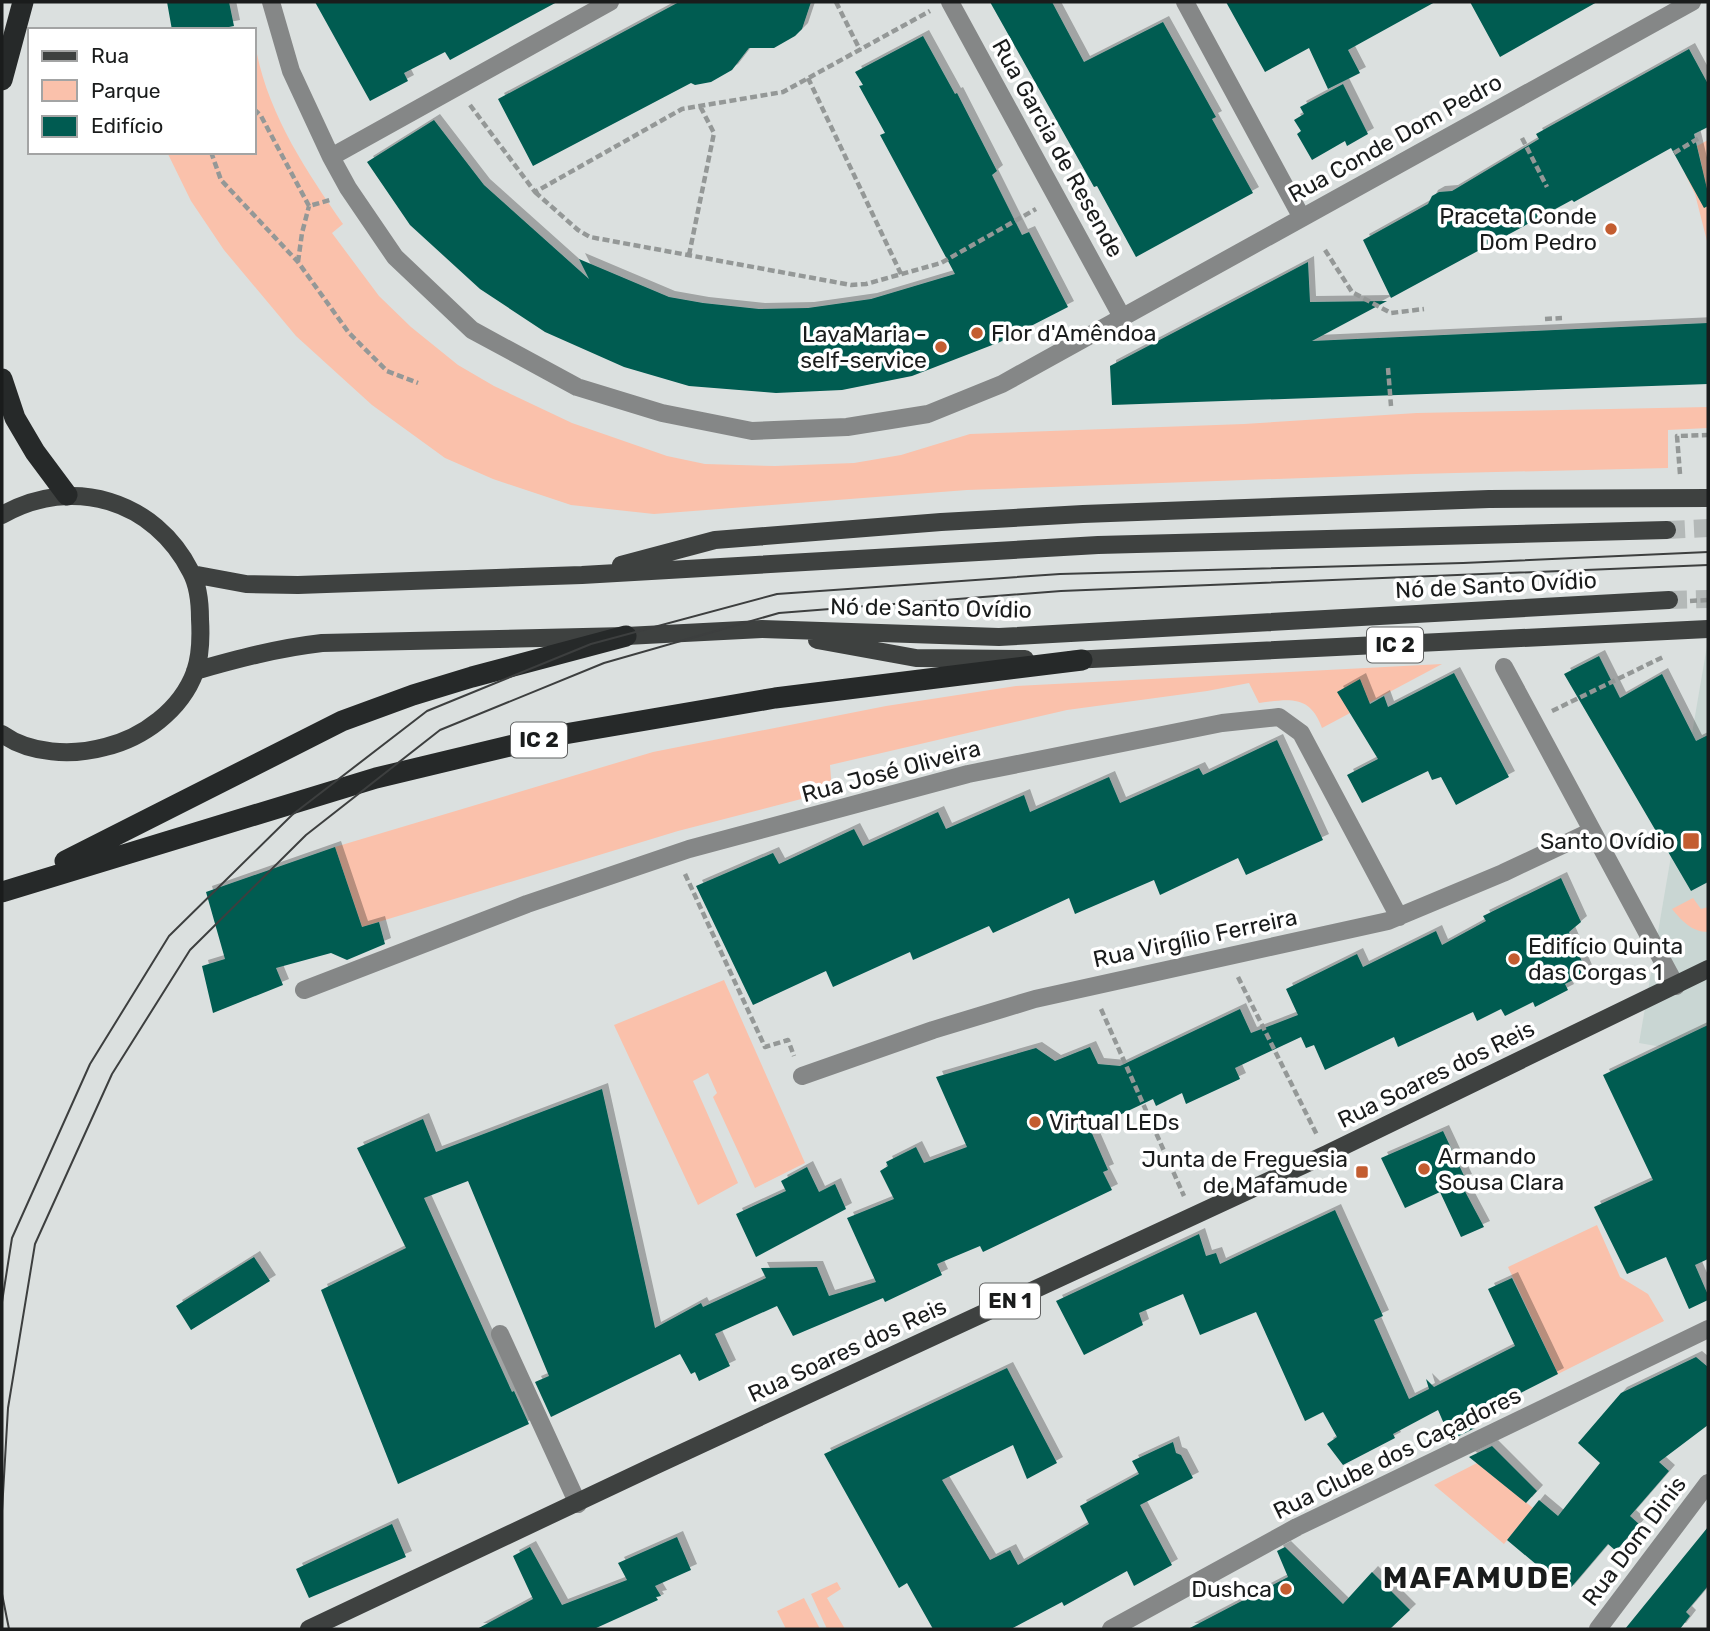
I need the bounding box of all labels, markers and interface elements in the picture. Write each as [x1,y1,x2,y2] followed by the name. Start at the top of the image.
[28,28,256,154] legend
[986,34,1130,262] street label: Rua Garcia de Resende
[91,43,129,68] text: Rua
[1283,68,1507,208] street label: Rua Conde Dom Pedro
[91,78,161,103] text: Parque
[91,113,163,138] text: Edifício
[1439,202,1597,256] place label: Praceta Conde Dom Pedro
[1603,221,1619,237] marker: Praceta Conde Dom Pedro
[991,319,1157,347] place label: Flor d'Amêndoa
[800,320,927,374] place label: LavaMaria - self-service
[969,325,985,341] marker: Flor d'Amêndoa
[933,339,949,355] marker: LavaMaria - self-service
[1394,566,1598,604] street label: Nó de Santo Ovídio
[830,592,1032,624] street label: Nó de Santo Ovídio
[1367,628,1423,662] road number: IC 2
[511,722,567,758] road number: IC 2
[799,734,983,808] street label: Rua José Oliveira
[1540,827,1675,855] place label: Santo Ovídio
[1681,831,1701,851] marker: Santo Ovídio
[1090,903,1300,973] street label: Rua Virgílio Ferreira
[1528,932,1683,986] place label: Edifício Quinta das Corgas 1
[1506,951,1522,967] marker: Edifício Quinta das Corgas 1
[1333,1014,1539,1134] street label: Rua Soares dos Reis
[1049,1108,1180,1136] place label: Virtual LEDs
[1027,1114,1043,1130] marker: Virtual LEDs
[1438,1142,1564,1196] place label: Armando Sousa Clara
[1141,1145,1348,1199] place label: Junta de Freguesia de Mafamude
[1416,1161,1432,1177] marker: Armando Sousa Clara
[1354,1164,1370,1180] marker: Junta de Freguesia de Mafamude
[980,1284,1040,1318] road number: EN 1
[743,1292,951,1408] street label: Rua Soares dos Reis
[1269,1381,1525,1525] street label: Rua Clube dos Caçadores
[1576,1471,1692,1611] street label: Rua Dom Dinis
[1383,1560,1571,1596] district label: MAFAMUDE
[1191,1575,1272,1603] place label: Dushca
[1278,1581,1294,1597] marker: Dushca

